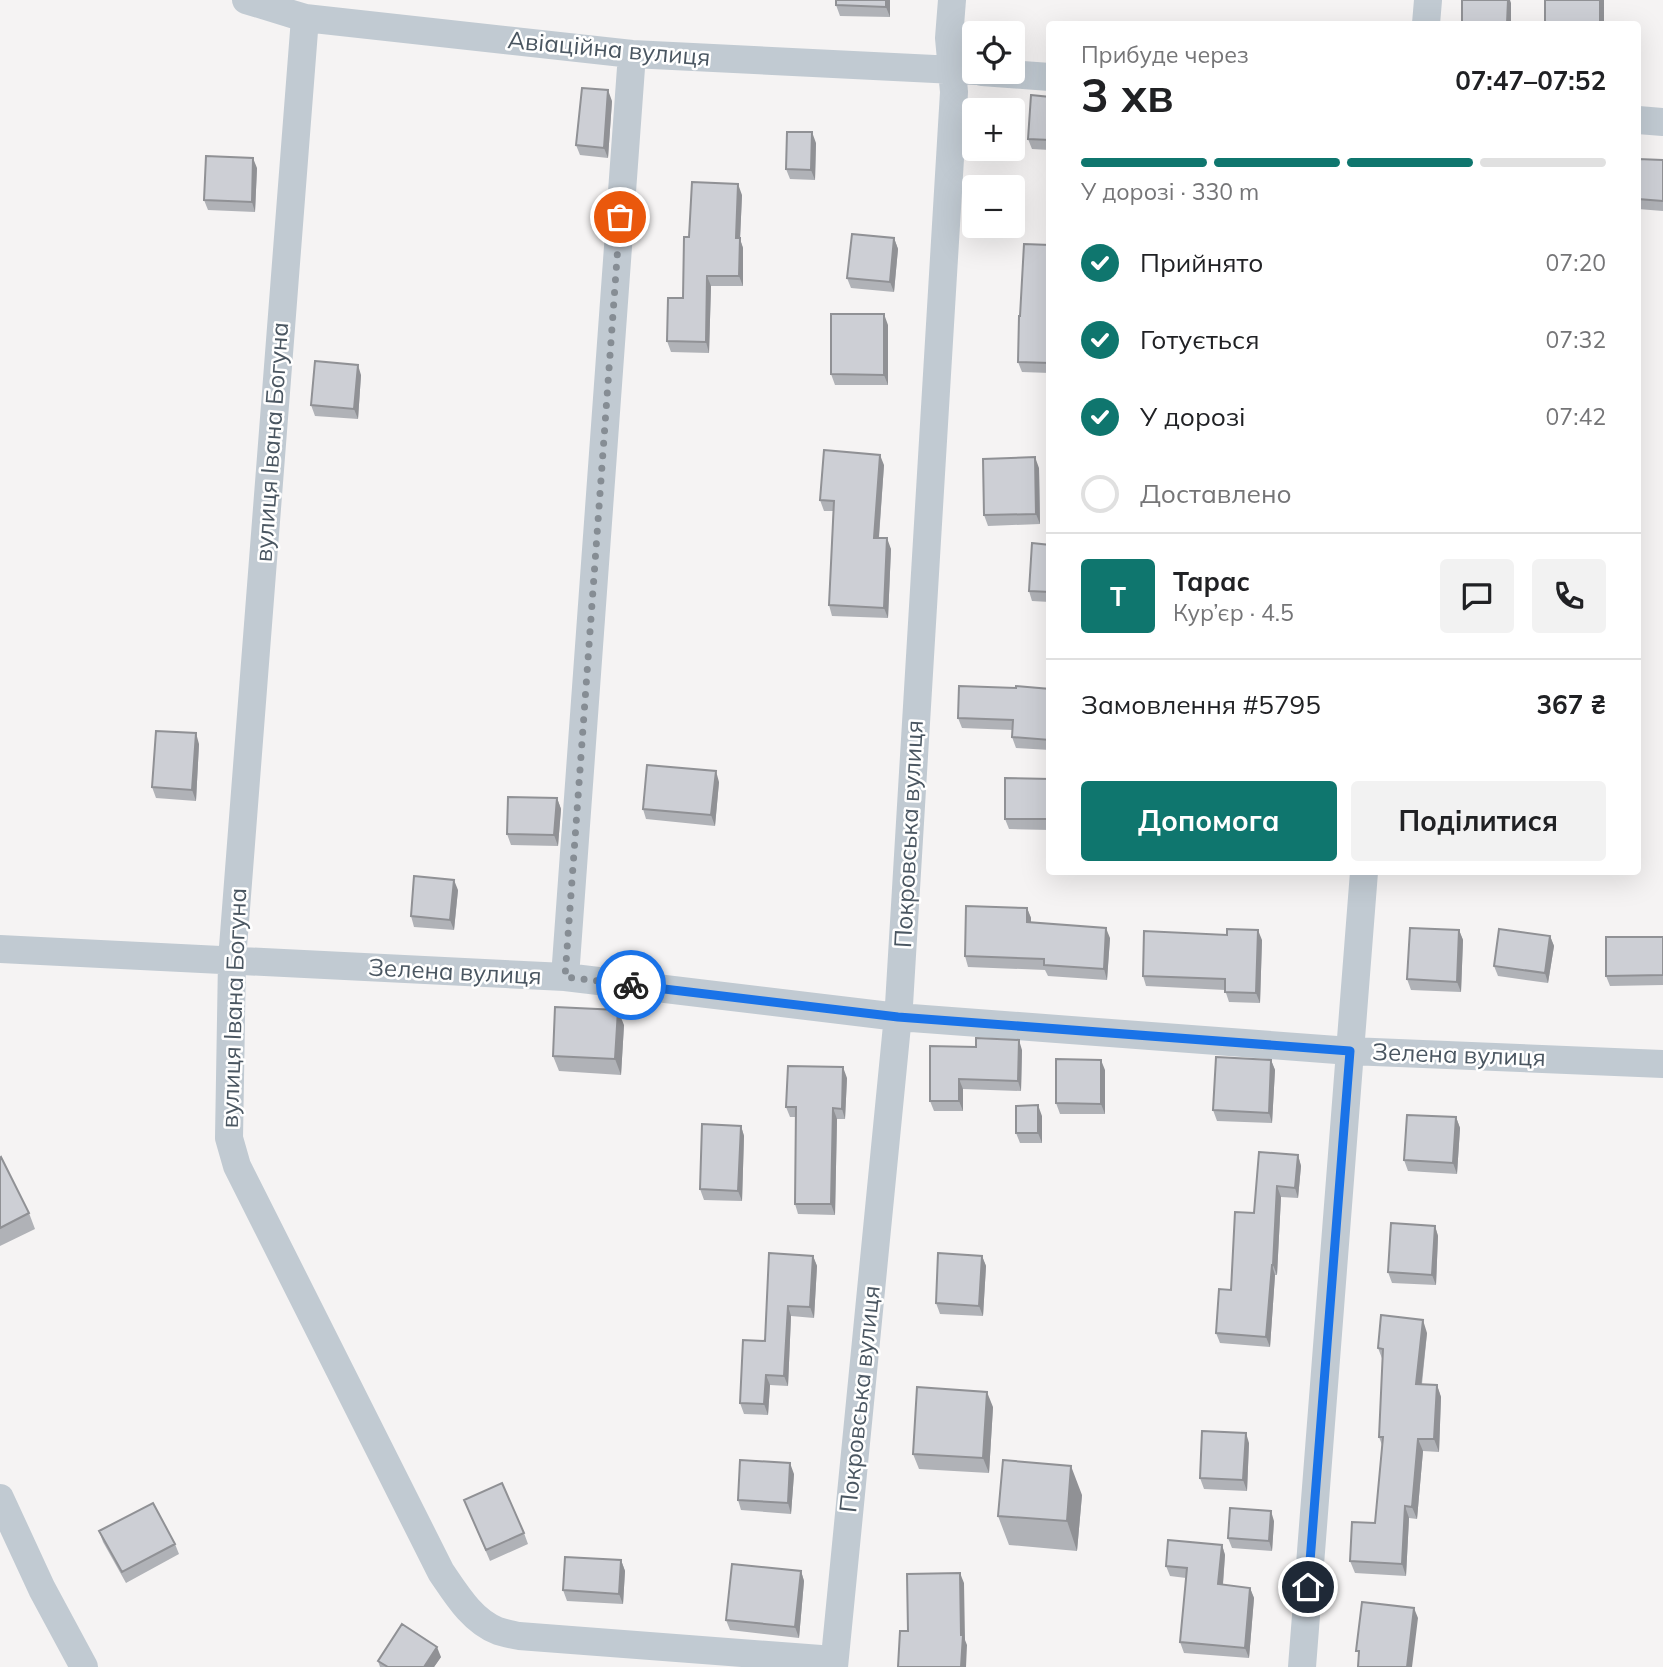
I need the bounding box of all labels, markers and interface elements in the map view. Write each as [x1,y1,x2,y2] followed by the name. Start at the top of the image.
[962,21,1025,238] map controls
[962,21,1025,84] button: locate
[506,24,712,72] street label: Авіаційна вулиця
[1081,40,1249,69] text: Прибуде через
[1455,64,1606,97] text: 07:47–07:52
[1081,66,1174,124] text: 3 хв
[962,98,1025,161] button: +
[962,175,1025,238] button: −
[1081,177,1259,206] text: У дорозі · 330 m
[590,187,650,247] pin
[601,198,639,236] icon: bag
[1081,244,1119,282] icon: check
[1140,246,1263,279] text: Прийнято
[1546,248,1606,277] text: 07:20
[248,321,294,563] street label: вулиця Івана Богуна
[1081,321,1119,359] icon: check
[1140,323,1259,356] text: Готується
[1546,325,1606,354] text: 07:32
[1081,398,1119,436] icon: check
[1140,400,1246,433] text: У дорозі
[1546,402,1606,431] text: 07:42
[1140,477,1292,510] text: Доставлено
[1440,559,1514,633] button: chat
[1532,559,1606,633] button: phone
[1173,565,1250,598] text: Тарас
[1110,580,1126,613] text: Т
[1173,598,1294,627] text: Кур’єр · 4.5
[1081,688,1321,721] text: Замовлення #5795
[1536,688,1606,721] text: 367 ₴
[887,719,929,949] street label: Покровська вулиця
[1081,781,1337,861] button: Допомога
[1351,781,1606,861] button: Поділитися
[214,887,252,1129] street label: вулиця Івана Богуна
[596,950,666,1020] courier
[368,951,542,991] street label: Зелена вулиця
[612,966,650,1004] icon: bike
[1372,1036,1546,1072] street label: Зелена вулиця
[832,1284,886,1514] street label: Покровська вулиця
[1278,1557,1338,1617] pin
[1289,1568,1327,1606] icon: home

